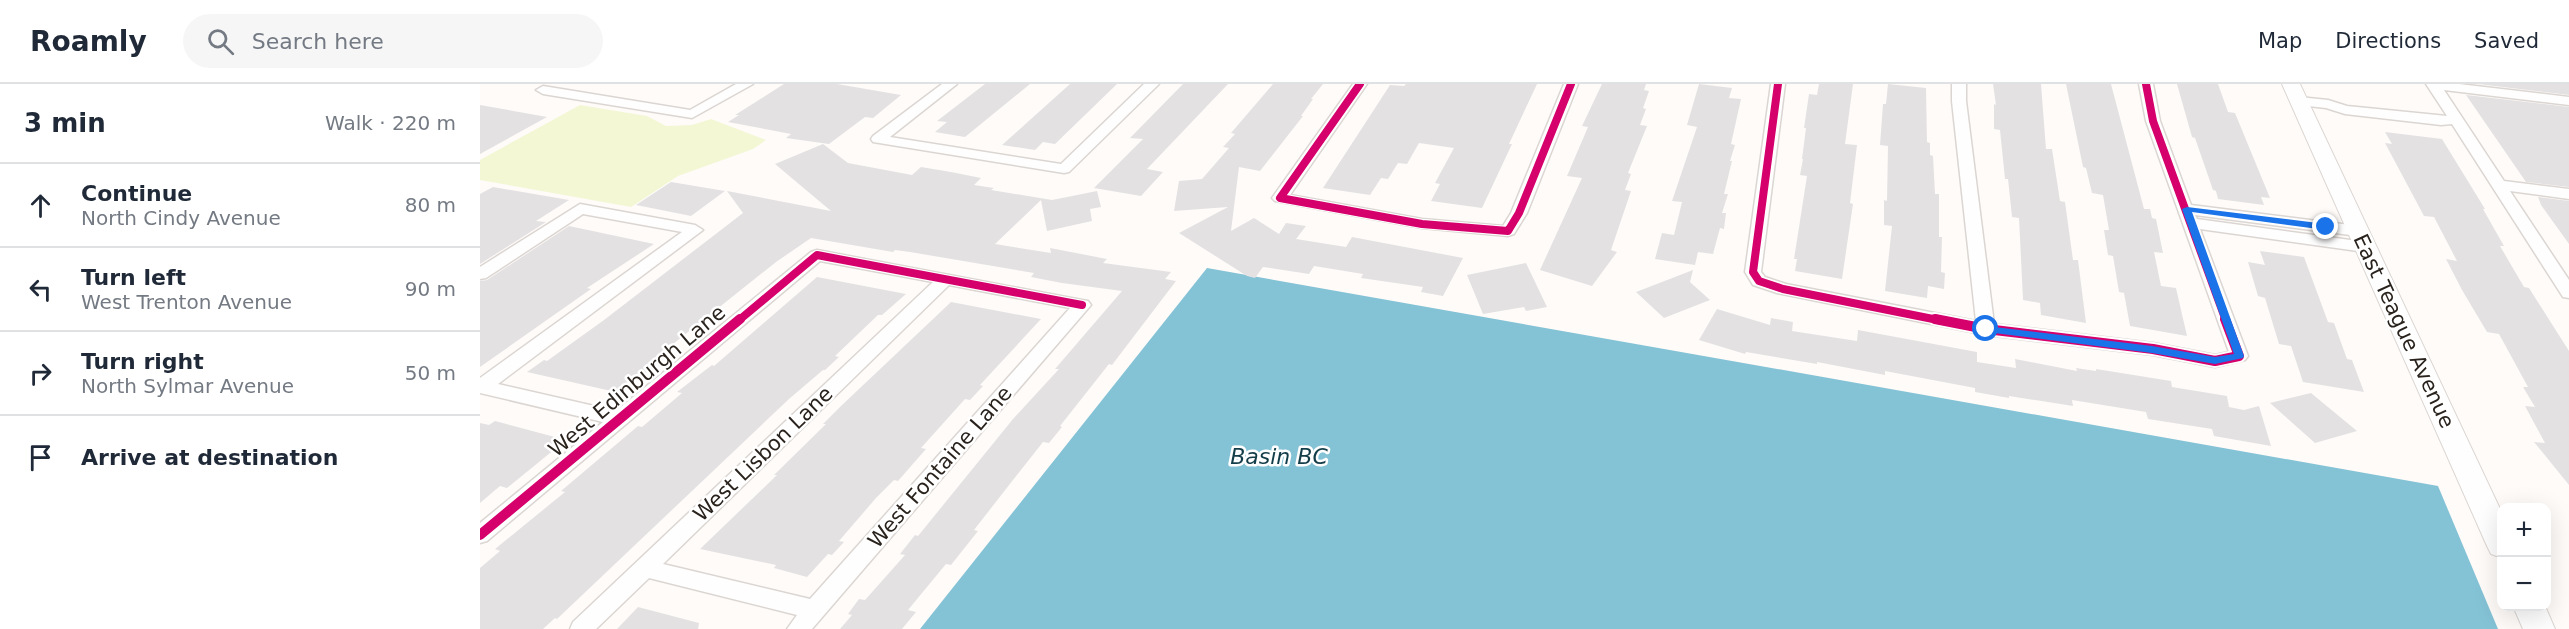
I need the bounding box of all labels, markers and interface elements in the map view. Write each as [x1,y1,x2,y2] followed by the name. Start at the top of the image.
[183,14,603,68] search box
[30,25,147,58] text: Roamly
[204,25,237,58] icon: search
[252,29,384,54] text: Search here
[2258,29,2302,53] text: Map
[2335,29,2441,53] text: Directions
[2474,29,2539,53] text: Saved
[24,108,106,138] text: 3 min
[325,111,456,135] text: Walk · 220 m
[81,181,192,206] text: Continue
[24,189,57,222] icon: ahead
[405,193,456,217] text: 80 m
[81,206,281,230] text: North Cindy Avenue
[2312,213,2338,239] route end
[2348,230,2460,432] street label: East Teague Avenue
[81,265,186,290] text: Turn left
[24,273,57,306] icon: left
[405,277,456,301] text: 90 m
[81,290,292,314] text: West Trenton Avenue
[544,300,730,462] street label: West Edinburgh Lane
[1972,315,1998,341] route start
[81,349,204,374] text: Turn right
[24,357,57,390] icon: right
[405,361,456,385] text: 50 m
[81,374,294,398] text: North Sylmar Avenue
[863,381,1017,553] street label: West Fontaine Lane
[689,382,837,526] street label: West Lisbon Lane
[24,441,57,474] icon: arrive
[1230,444,1328,469] water label: Basin BC
[81,445,338,470] text: Arrive at destination
[2497,503,2551,611] map controls
[2497,503,2551,557] button: +
[2497,557,2551,611] button: −

